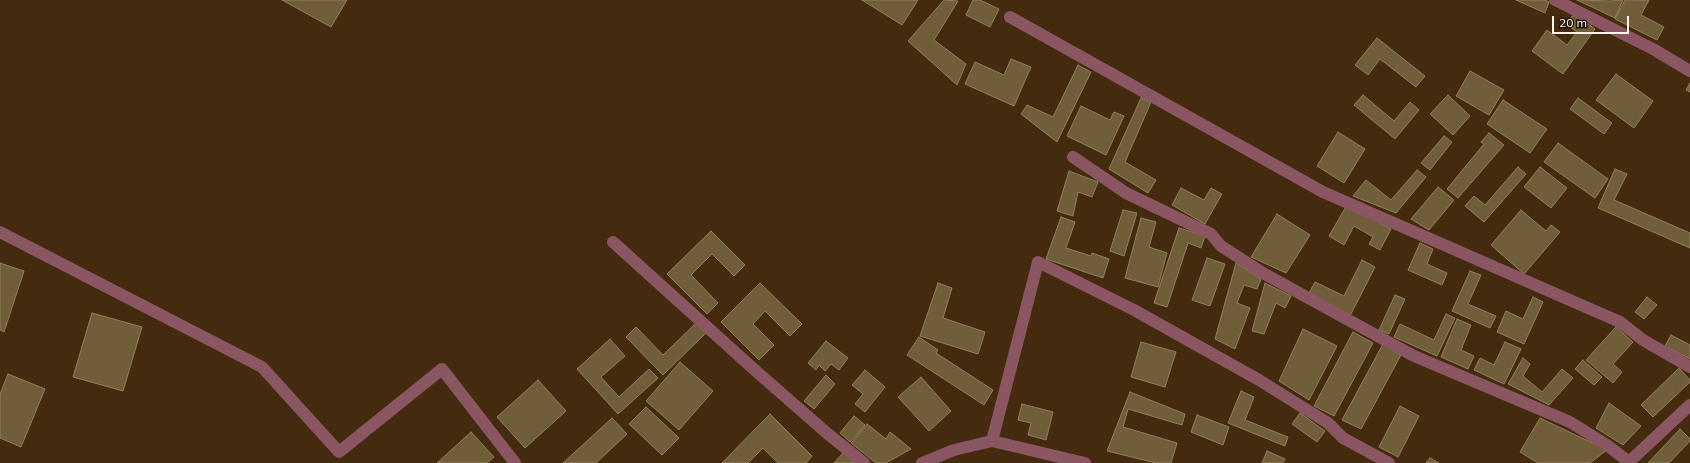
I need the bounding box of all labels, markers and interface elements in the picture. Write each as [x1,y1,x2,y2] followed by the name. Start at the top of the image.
[1554,8,1631,34] scale bar
[1559,15,1587,30] text: 20 m

